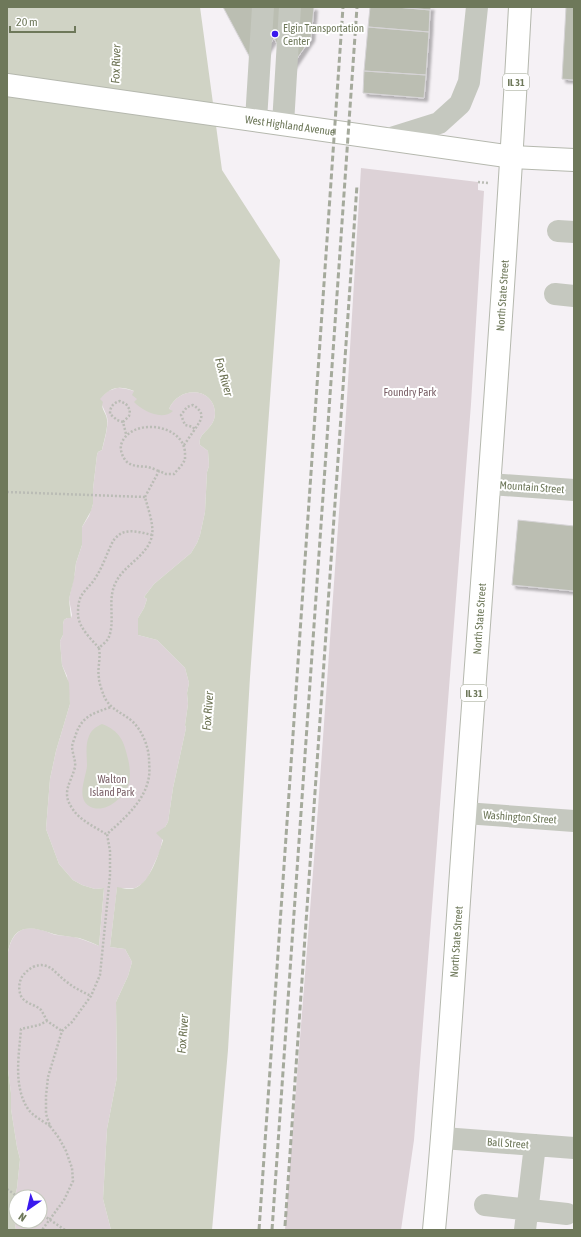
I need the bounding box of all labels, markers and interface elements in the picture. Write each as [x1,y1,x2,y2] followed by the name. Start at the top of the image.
[10,8,75,34] scale bar
[16,15,38,29] text: 20 m
[283,22,364,47] place label: Elgin Transportation Center
[270,29,280,39] marker: Elgin Transportation Center
[108,44,124,84] water label: Fox River
[503,74,529,90] road number: IL 31
[244,113,336,138] street label: West Highland Avenue
[494,259,511,332] street label: North State Street
[212,356,236,398] water label: Fox River
[384,386,437,398] park label: Foundry Park
[499,479,565,495] street label: Mountain Street
[471,583,488,655] street label: North State Street
[461,685,487,701] road number: IL 31
[200,691,216,731] water label: Fox River
[89,773,135,798] park label: Walton Island Park
[483,808,557,826] street label: Washington Street
[448,906,465,978] street label: North State Street
[175,1014,191,1054] water label: Fox River
[487,1136,529,1150] street label: Ball Street
[8,1189,48,1229] north arrow
[16,1210,28,1224] text: N

